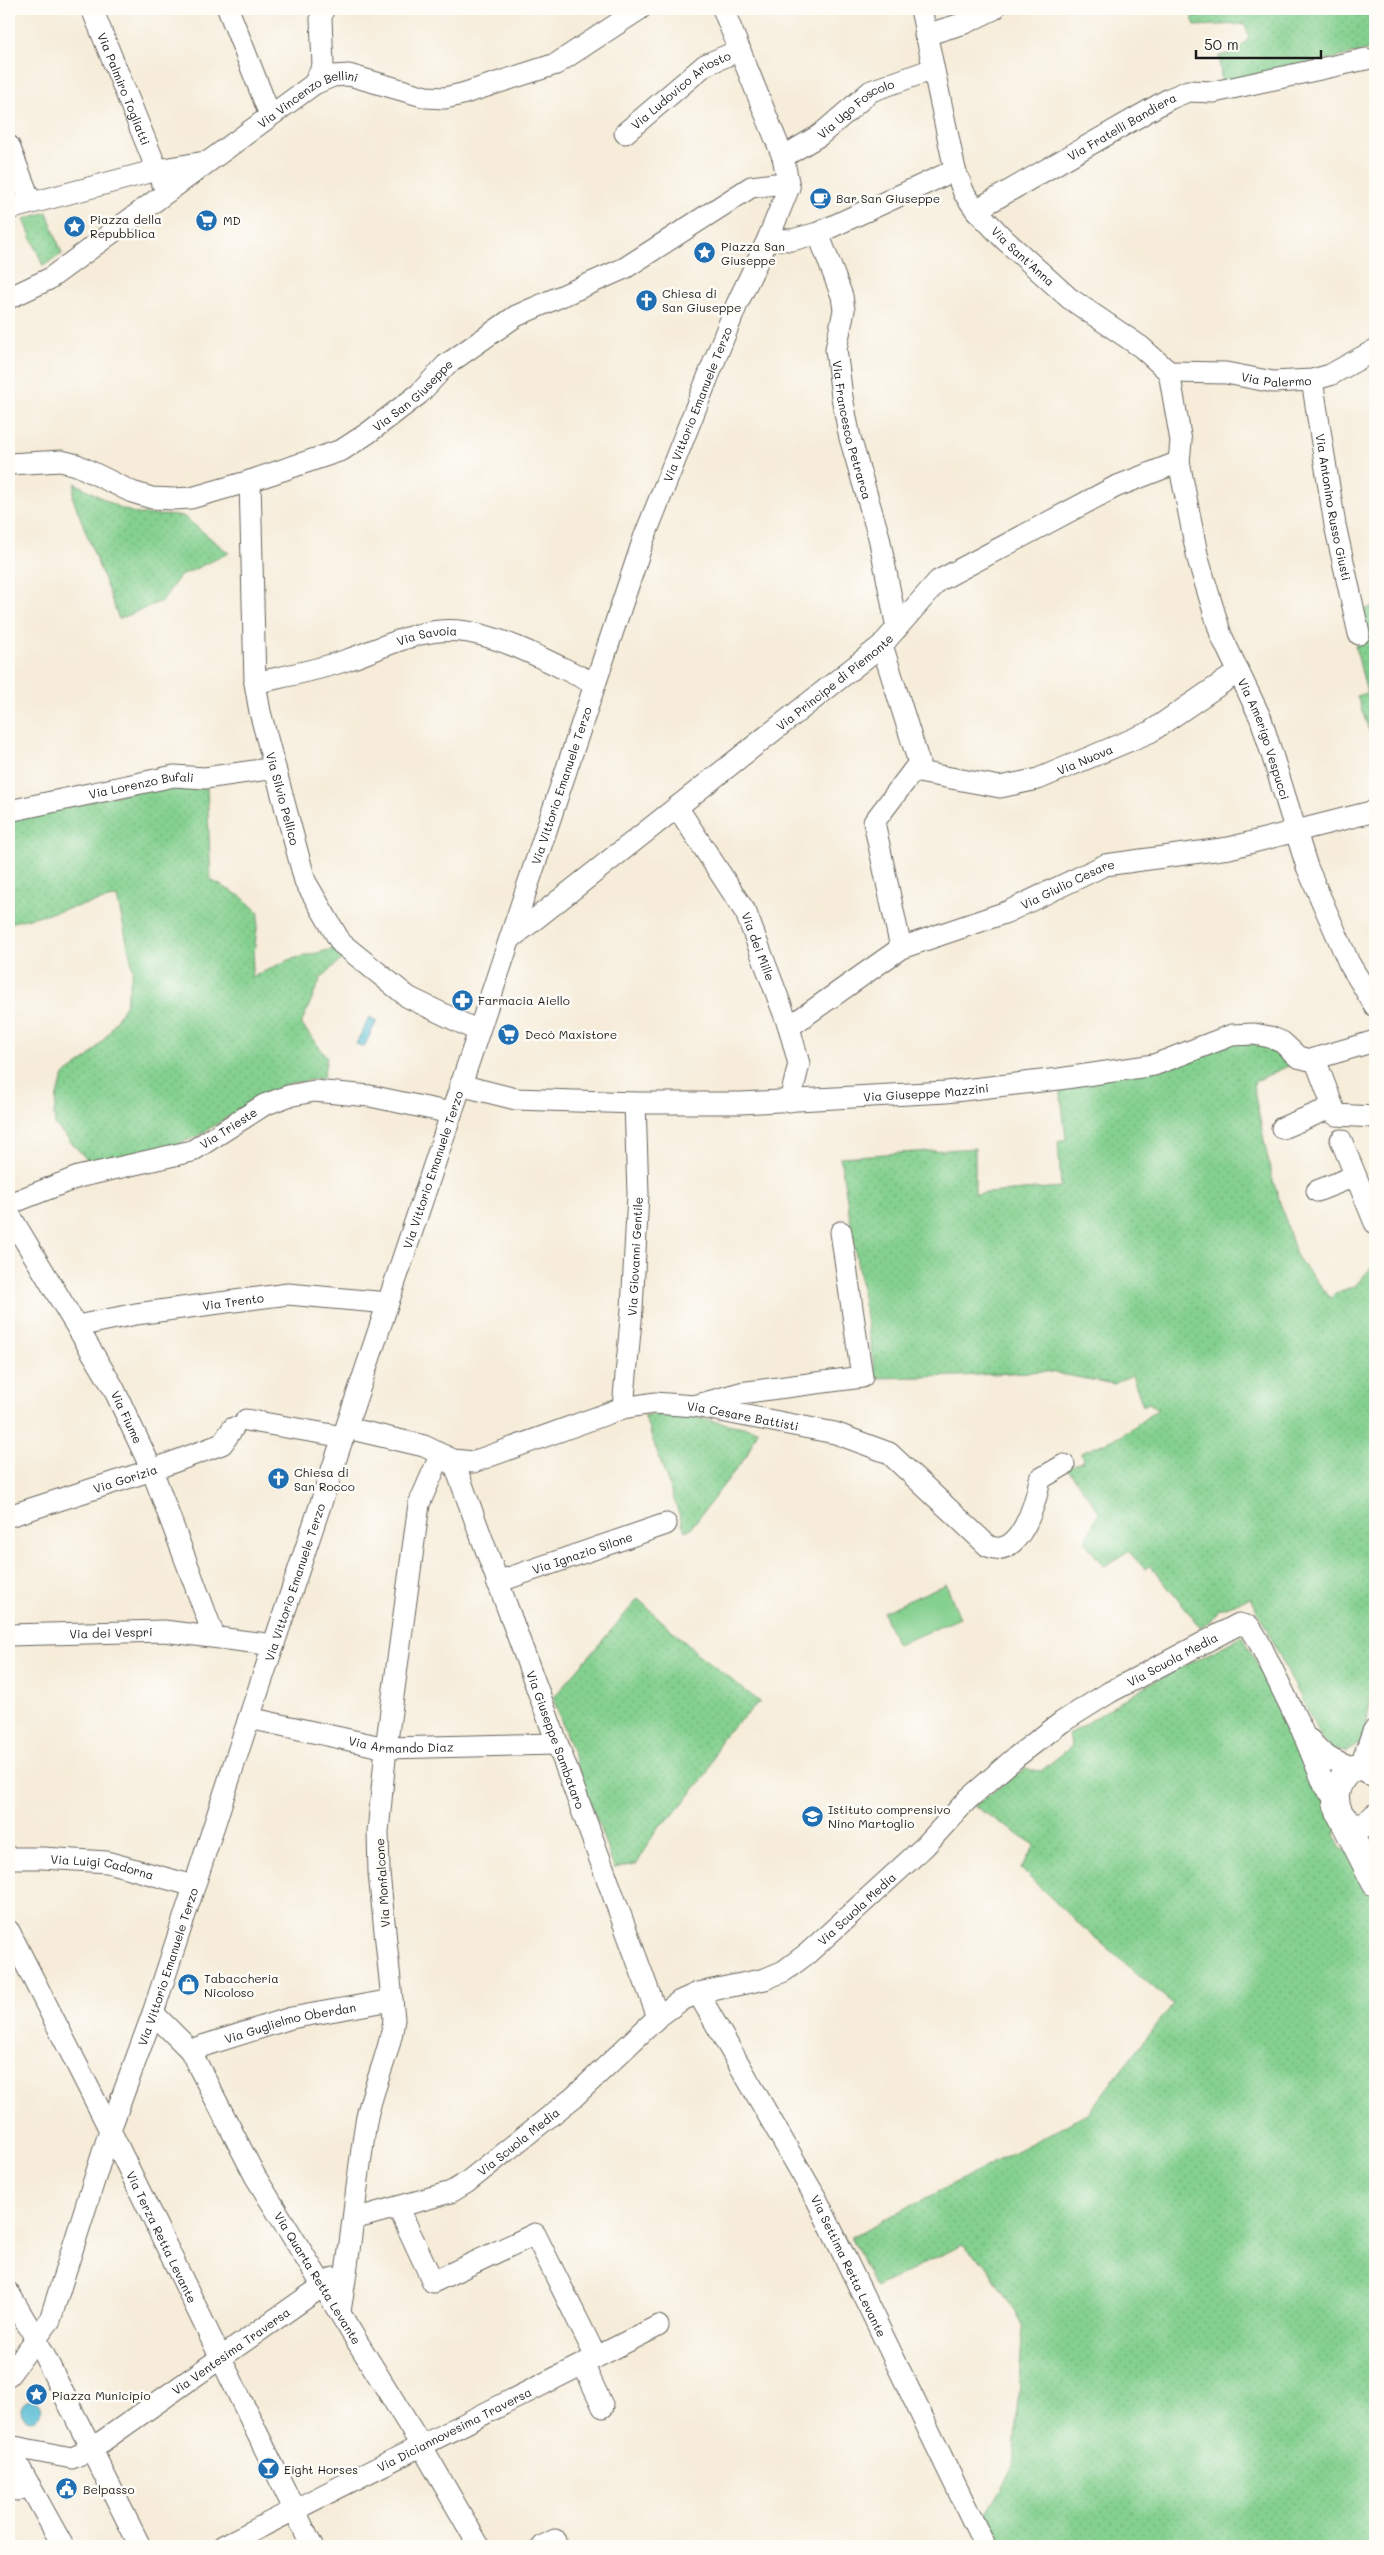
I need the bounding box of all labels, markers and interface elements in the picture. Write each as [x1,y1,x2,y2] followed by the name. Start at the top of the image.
[1196,28,1322,60] scale bar
[94,30,154,147] street label: Via Palmiro Togliatti
[1204,34,1239,54] text: 50 m
[627,47,733,133] street label: Via Ludovico Ariosto
[254,67,360,131] street label: Via Vincenzo Bellini
[814,75,896,142] street label: Via Ugo Foscolo
[1064,89,1178,164] street label: Via Fratelli Bandiera
[808,186,832,210] cafe icon: Bar San Giuseppe
[836,190,940,206] place label: Bar San Giuseppe
[195,208,219,232] supermarket icon: MD
[90,211,162,241] place label: Piazza della Repubblica
[223,212,241,228] place label: MD
[62,214,86,238] place icon: Piazza della Repubblica
[988,223,1058,289] street label: Via Sant'Anna
[721,238,785,268] place label: Piazza San Giuseppe
[693,241,717,265] place icon: Piazza San Giuseppe
[662,285,741,315] place label: Chiesa di San Giuseppe
[634,288,658,312] church icon: Chiesa di San Giuseppe
[659,324,735,484] street label: Via Vittorio Emanuele Terzo
[369,355,455,435] street label: Via San Giuseppe
[829,359,876,501] street label: Via Francesco Petrarca
[1240,368,1312,390] street label: Via Palermo
[1313,433,1355,582] street label: Via Antonino Russo Giusti
[394,622,457,649] street label: Via Savoia
[773,630,896,734] street label: Via Principe di Piemonte
[1235,675,1294,802] street label: Via Amerigo Vespucci
[527,705,595,867] street label: Via Vittorio Emanuele Terzo
[1054,741,1115,778] street label: Via Nuova
[263,750,303,847] street label: Via Silvio Pellico
[87,768,194,802] street label: Via Lorenzo Bufali
[1018,856,1116,912] street label: Via Giulio Cesare
[738,910,779,983] street label: Via dei Mille
[450,988,474,1012] pharmacy icon: Farmacia Aiello
[478,992,570,1008] place label: Farmacia Aiello
[497,1022,521,1046] supermarket icon: Decò Maxistore
[525,1026,617,1042] place label: Decò Maxistore
[863,1079,989,1104] street label: Via Giuseppe Mazzini
[399,1089,466,1251] street label: Via Vittorio Emanuele Terzo
[196,1104,260,1152] street label: Via Trieste
[623,1196,646,1317] street label: Via Giovanni Gentile
[201,1289,265,1313] street label: Via Trento
[108,1388,146,1446] street label: Via Fiume
[686,1397,800,1434] street label: Via Cesare Battisti
[91,1461,159,1496] street label: Via Gorizia
[294,1464,355,1494] place label: Chiesa di San Rocco
[266,1467,290,1491] church icon: Chiesa di San Rocco
[261,1501,328,1663] street label: Via Vittorio Emanuele Terzo
[530,1528,634,1577] street label: Via Ignazio Silone
[69,1623,153,1641] street label: Via dei Vespri
[1124,1629,1220,1690] street label: Via Scuola Media
[523,1668,589,1811] street label: Via Giuseppe Sambataro
[347,1732,454,1756] street label: Via Armando Diaz
[828,1801,950,1831] place label: Istituto comprensivo Nino Martoglio
[800,1804,824,1828] school or university icon: Istituto comprensivo Nino Martoglio
[371,1838,393,1928] street label: Via Monfalcone
[50,1850,156,1883] street label: Via Luigi Cadorna
[814,1869,899,1948] street label: Via Scuola Media
[134,1886,201,2048] street label: Via Vittorio Emanuele Terzo
[204,1970,279,2000] place label: Tabaccheria Nicoloso
[176,1973,200,1997] shop icon: Tabaccheria Nicoloso
[222,1999,357,2047] street label: Via Guglielmo Oberdan
[474,2104,563,2179] street label: Via Scuola Media
[123,2168,201,2306] street label: Via Terza Retta Levante
[808,2192,890,2340] street label: Via Settima Retta Levante
[271,2209,365,2347] street label: Via Quarta Retta Levante
[168,2304,293,2398] street label: Via Ventesima Traversa
[24,2383,48,2407] place icon: Piazza Municipio
[374,2383,534,2475] street label: Via Diciannovesima Traversa
[52,2387,151,2403] place label: Piazza Municipio
[256,2457,280,2481] bar icon: Eight Horses
[284,2461,358,2477] place label: Eight Horses
[55,2477,79,2501] public building icon: Belpasso
[83,2481,135,2497] place label: Belpasso

